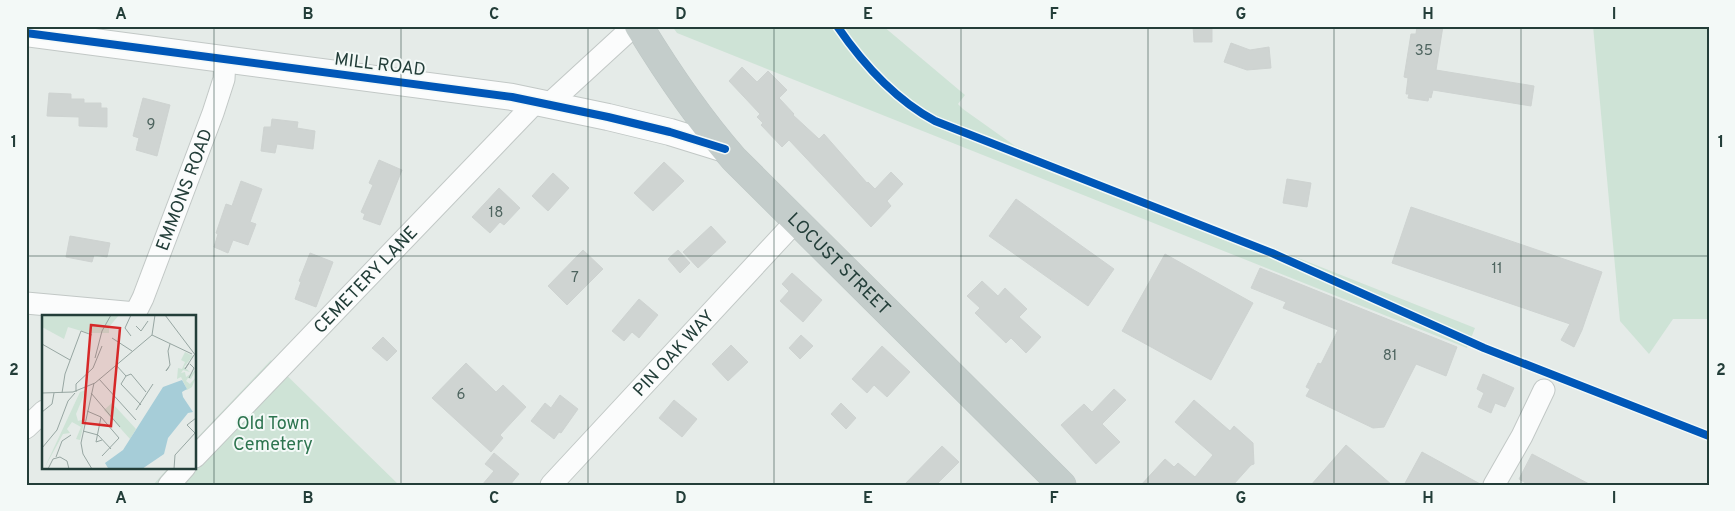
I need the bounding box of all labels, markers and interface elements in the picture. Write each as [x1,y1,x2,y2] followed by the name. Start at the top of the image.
[115,5,127,25] text: A
[302,5,314,25] text: B
[489,5,499,25] text: C
[675,5,687,25] text: D
[863,5,873,25] text: E
[1049,5,1059,25] text: F
[1236,5,1246,25] text: G
[1422,5,1434,25] text: H
[1612,5,1616,25] text: I
[1415,42,1433,61] house number: 35
[333,48,427,83] street label: MILL ROAD
[147,116,155,135] house number: 9
[152,126,219,254] street label: EMMONS ROAD
[11,133,17,153] text: 1
[1718,133,1724,153] text: 1
[489,204,503,223] house number: 18
[782,208,895,321] street label: LOCUST STREET
[309,222,424,339] street label: CEMETERY LANE
[1491,260,1503,279] house number: 11
[571,269,579,288] house number: 7
[629,306,720,402] street label: PIN OAK WAY
[42,315,196,468] inset map
[1383,347,1397,366] house number: 81
[9,361,19,381] text: 2
[1716,361,1726,381] text: 2
[457,386,466,405] house number: 6
[233,413,313,457] park label: Old Town Cemetery
[115,489,127,509] text: A
[302,489,314,509] text: B
[489,489,499,509] text: C
[675,489,687,509] text: D
[863,489,873,509] text: E
[1049,489,1059,509] text: F
[1236,489,1246,509] text: G
[1422,489,1434,509] text: H
[1612,489,1616,509] text: I

